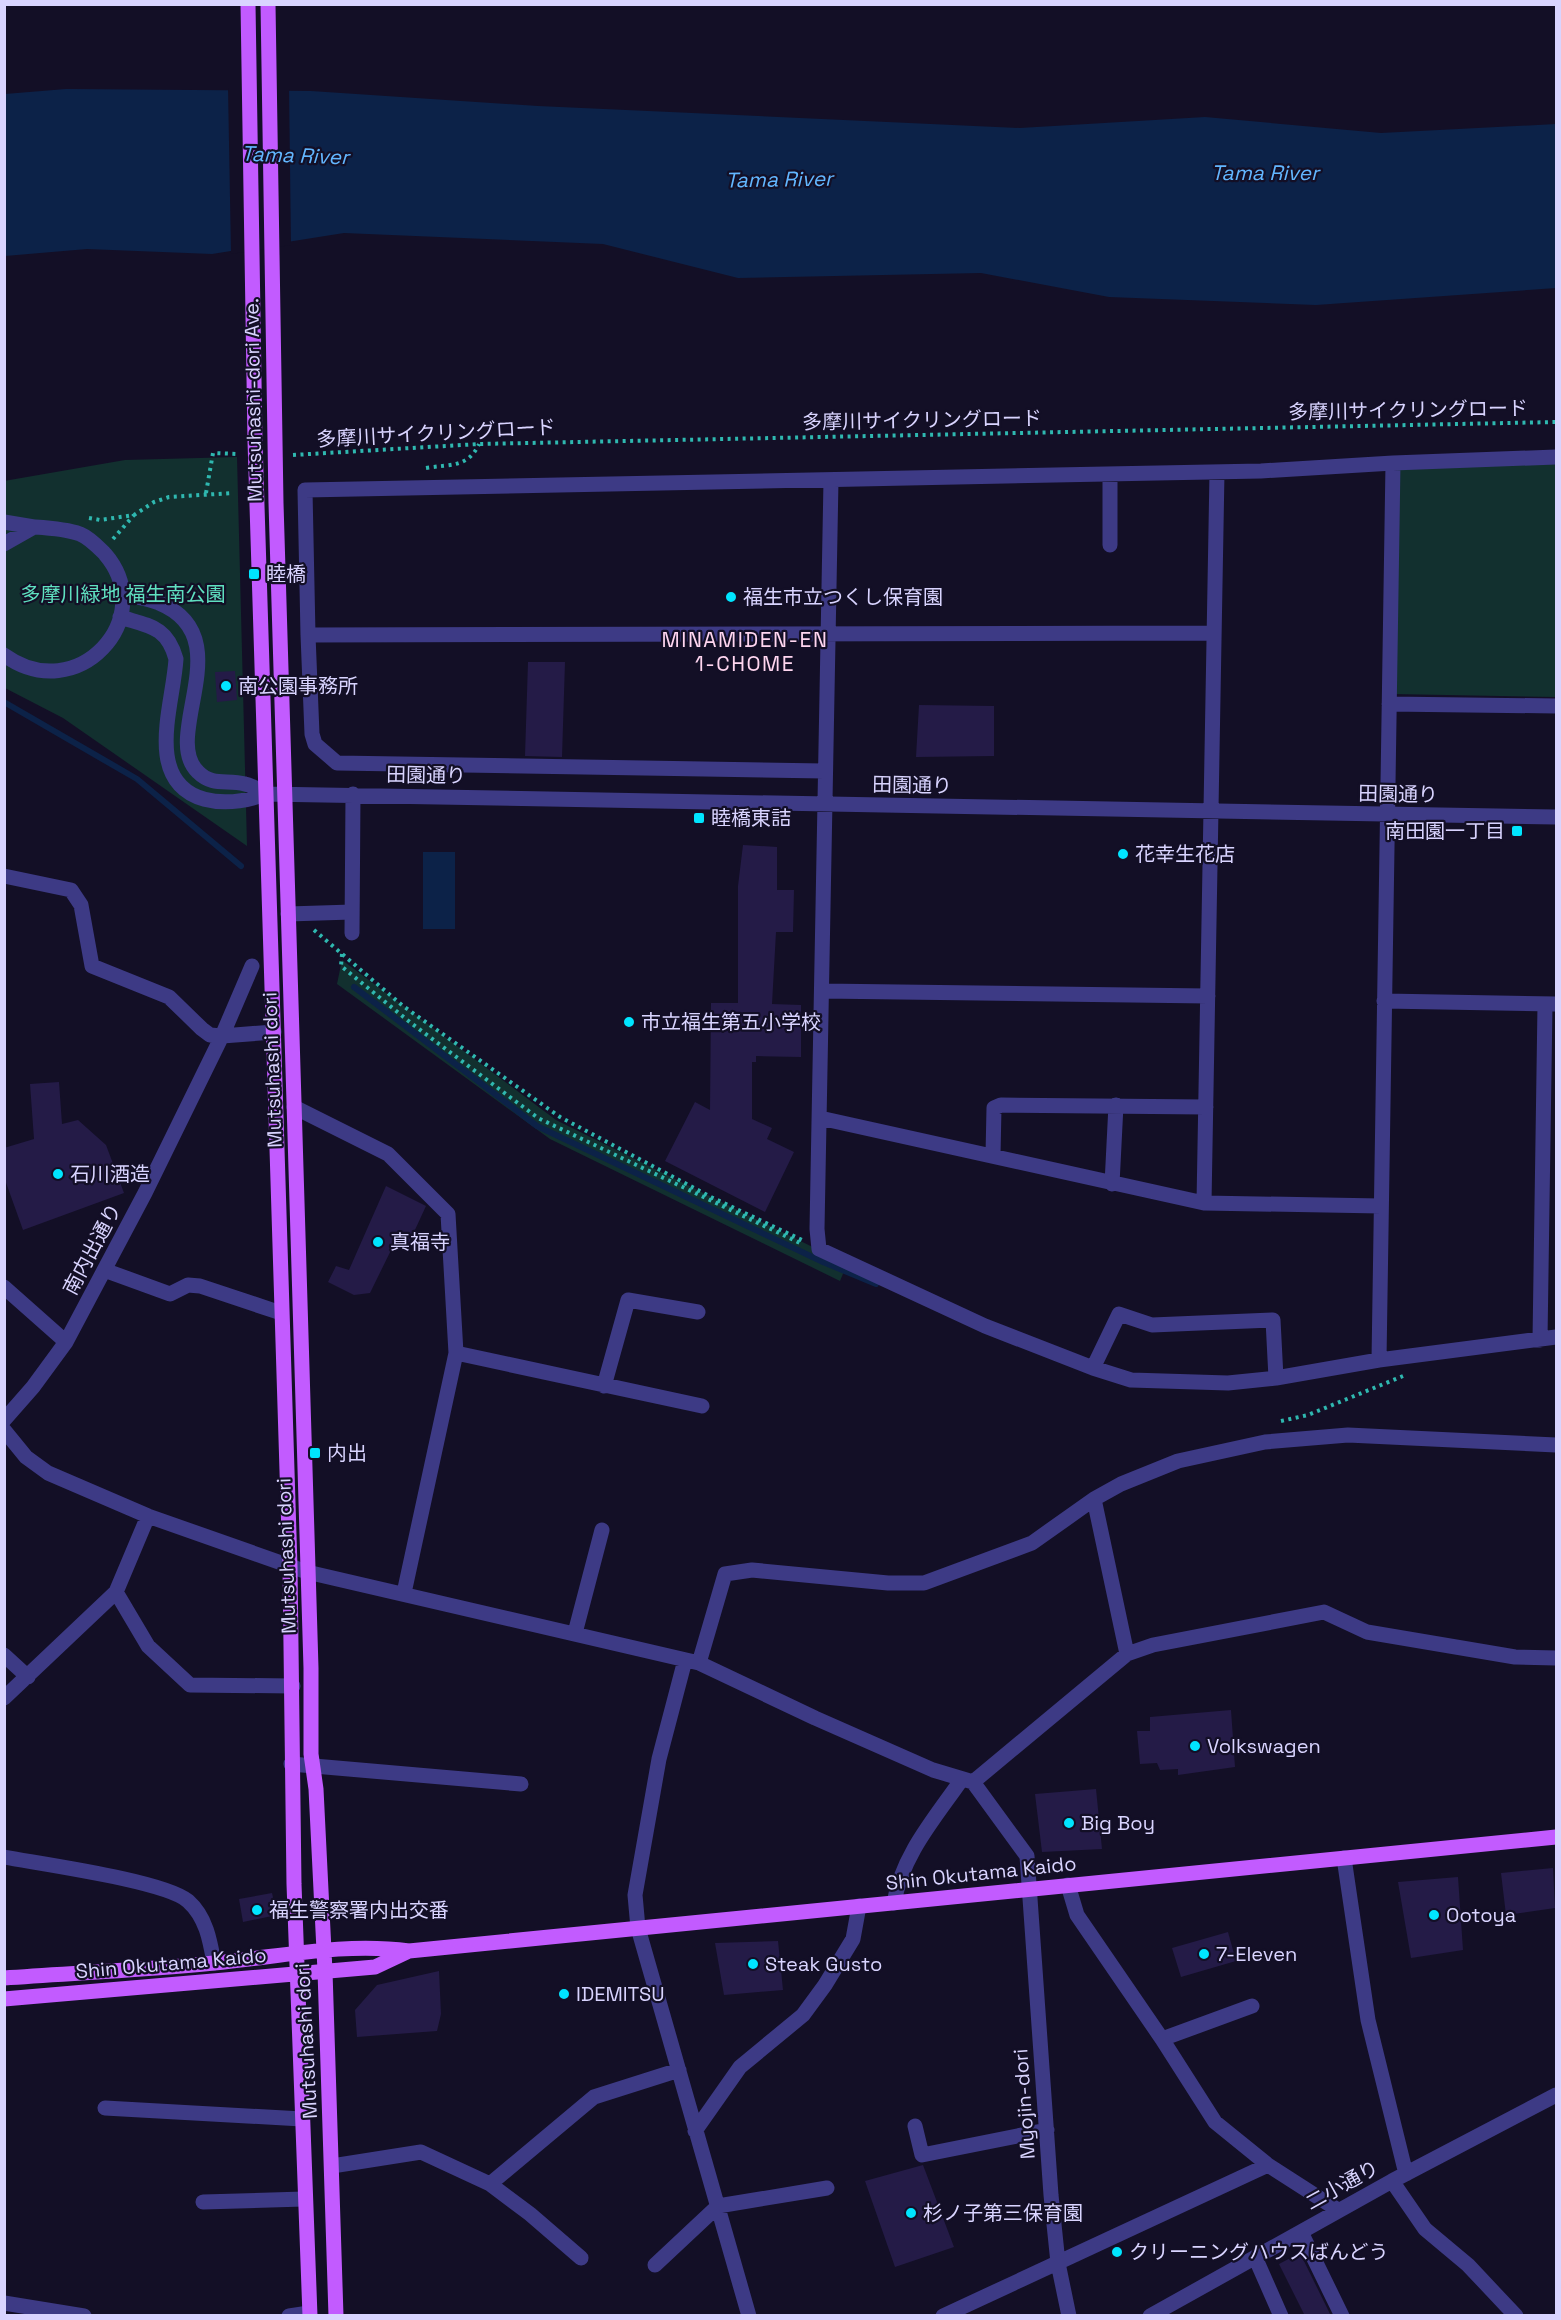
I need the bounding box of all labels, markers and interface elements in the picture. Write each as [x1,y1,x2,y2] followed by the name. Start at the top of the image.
[241,140,351,170] water label: Tama River
[1211,159,1321,186] water label: Tama River
[725,165,835,193] water label: Tama River
[238,298,268,502] street label: Mutsuhashi-dori Ave.
[1288,395,1528,425] street label: 多摩川サイクリングロード
[802,405,1042,435] street label: 多摩川サイクリングロード
[316,414,556,452] street label: 多摩川サイクリングロード
[266,561,306,587] place label: 睦橋
[247,567,261,581] marker: 睦橋
[20,581,226,607] park label: 多摩川緑地 福生南公園
[743,584,943,610] place label: 福生市立つくし保育園
[724,590,738,604] marker: 福生市立つくし保育園
[662,626,828,677] district label: MINAMIDEN-EN 1-CHOME
[238,673,358,699] place label: 南公園事務所
[219,679,233,693] marker: 南公園事務所
[386,761,466,789] street label: 田園通り
[872,771,952,799] street label: 田園通り
[1358,780,1438,808] street label: 田園通り
[711,805,791,831] place label: 睦橋東詰
[692,811,706,825] marker: 睦橋東詰
[1385,818,1505,844] place label: 南田園一丁目
[1510,824,1524,838] marker: 南田園一丁目
[1135,841,1235,867] place label: 花幸生花店
[1116,847,1130,861] marker: 花幸生花店
[256,992,288,1148] street label: Mutsuhashi dori
[641,1009,821,1035] place label: 市立福生第五小学校
[622,1015,636,1029] marker: 市立福生第五小学校
[70,1161,150,1187] place label: 石川酒造
[51,1167,65,1181] marker: 石川酒造
[57,1199,127,1299] street label: 南内出通り
[390,1229,450,1255] place label: 真福寺
[371,1235,385,1249] marker: 真福寺
[327,1440,367,1466] place label: 内出
[308,1446,322,1460] marker: 内出
[270,1478,302,1634] street label: Mutsuhashi dori
[1207,1733,1321,1759] place label: Volkswagen
[1188,1739,1202,1753] marker: Volkswagen
[1081,1810,1155,1836] place label: Big Boy
[1062,1816,1076,1830] marker: Big Boy
[884,1850,1078,1896] street label: Shin Okutama Kaido
[269,1897,449,1923] place label: 福生警察署内出交番
[1446,1902,1516,1928] place label: Ootoya
[250,1903,264,1917] marker: 福生警察署内出交番
[1427,1908,1441,1922] marker: Ootoya
[1216,1941,1297,1967] place label: 7-Eleven
[74,1942,268,1984] street label: Shin Okutama Kaido
[1197,1947,1211,1961] marker: 7-Eleven
[765,1951,882,1977] place label: Steak Gusto
[746,1957,760,1971] marker: Steak Gusto
[289,1963,323,2119] street label: Mutsuhashi dori
[576,1981,665,2007] place label: IDEMITSU
[557,1987,571,2001] marker: IDEMITSU
[1007,2048,1041,2160] street label: Myojin-dori
[1301,2154,1383,2216] street label: 二小通り
[923,2200,1083,2226] place label: 杉ノ子第三保育園
[904,2206,918,2220] marker: 杉ノ子第三保育園
[1129,2239,1388,2265] place label: クリーニングハウスばんどう
[1110,2245,1124,2259] marker: クリーニングハウスばんどう

